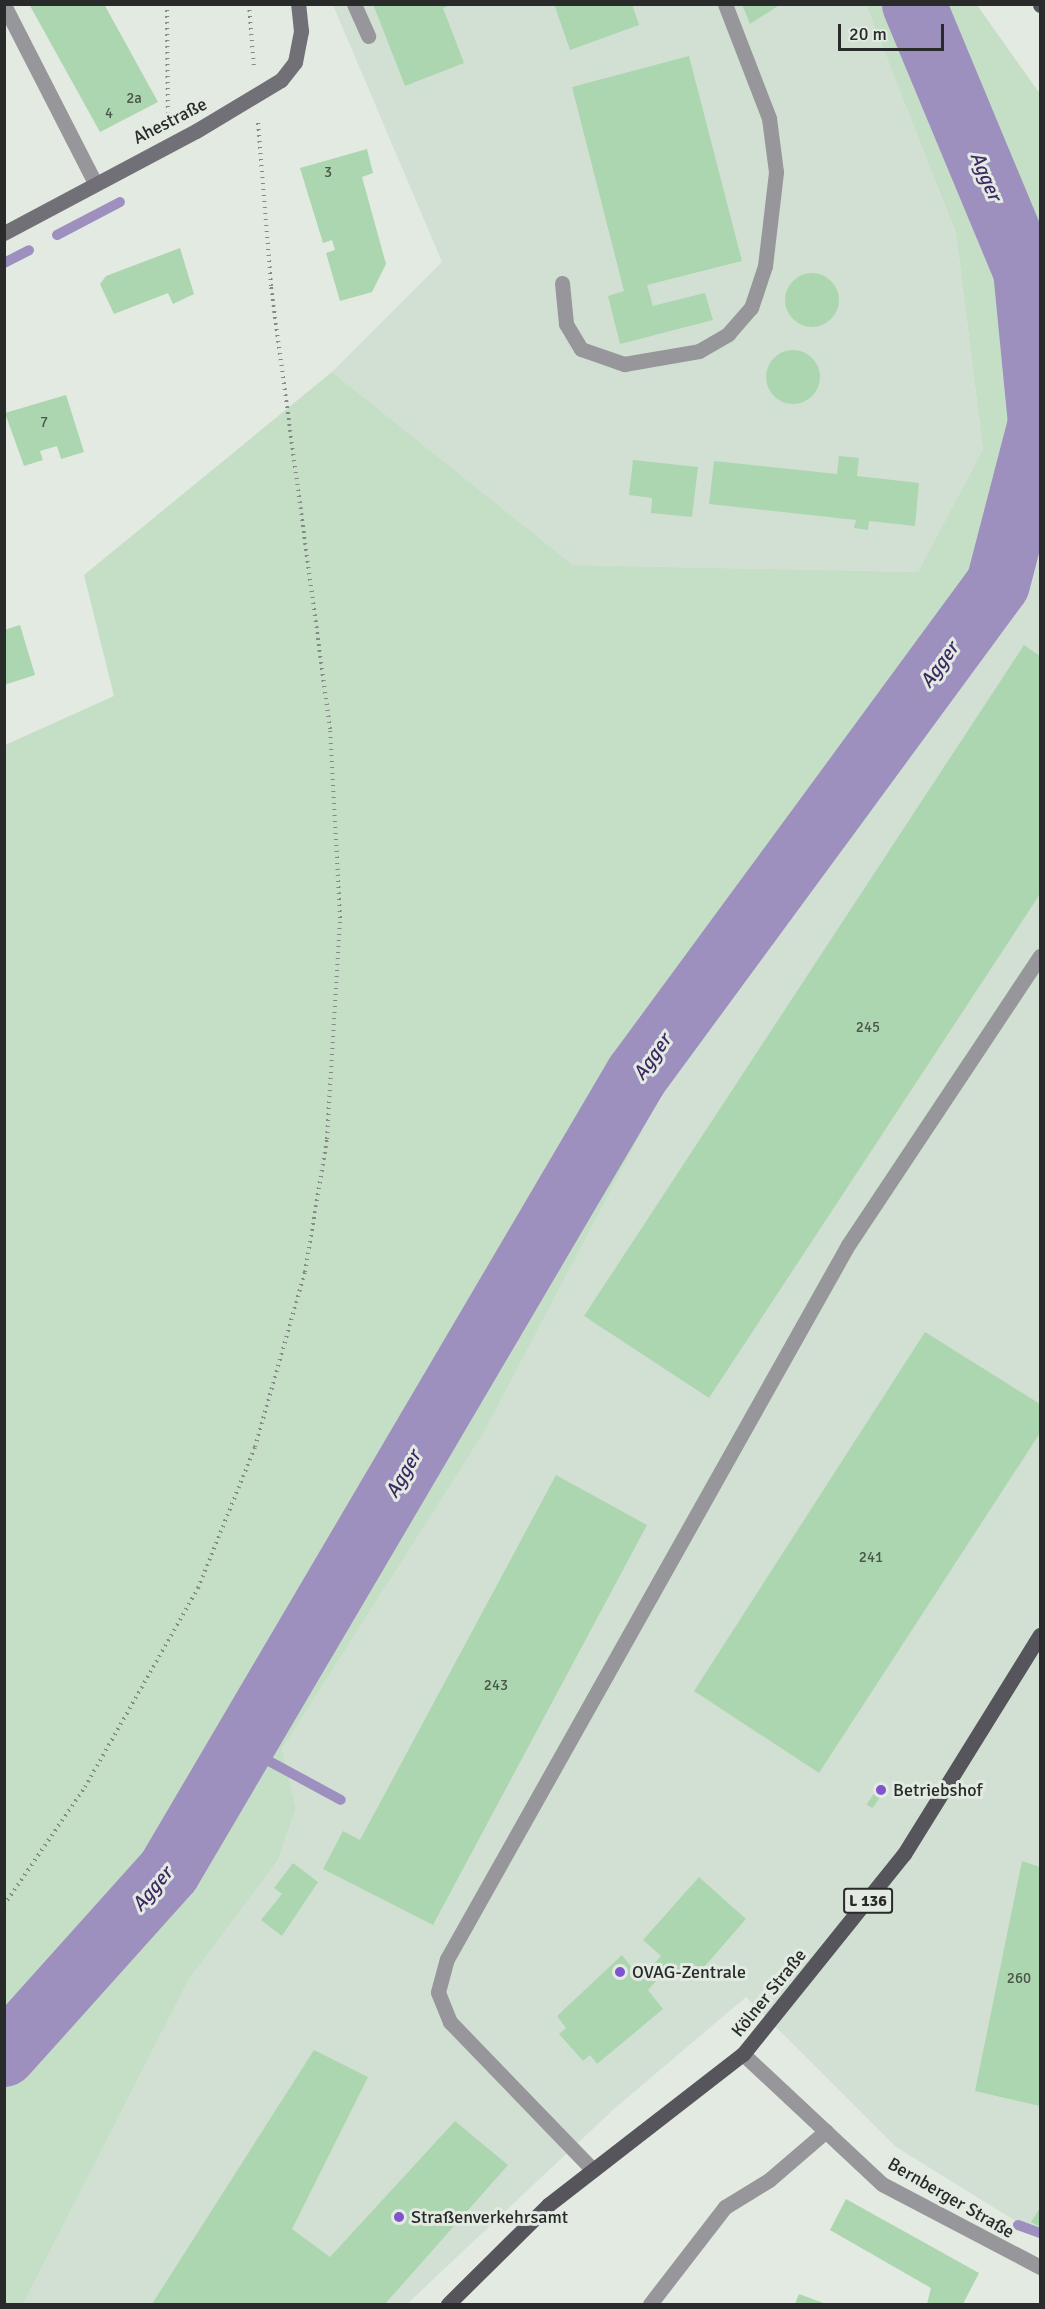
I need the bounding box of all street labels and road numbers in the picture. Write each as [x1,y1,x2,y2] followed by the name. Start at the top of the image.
[129,93,211,149] street label: Ahestraße
[842,1888,894,1914] road number: L 136
[727,1945,811,2041] street label: Kölner Straße
[884,2153,1018,2243] street label: Bernberger Straße

